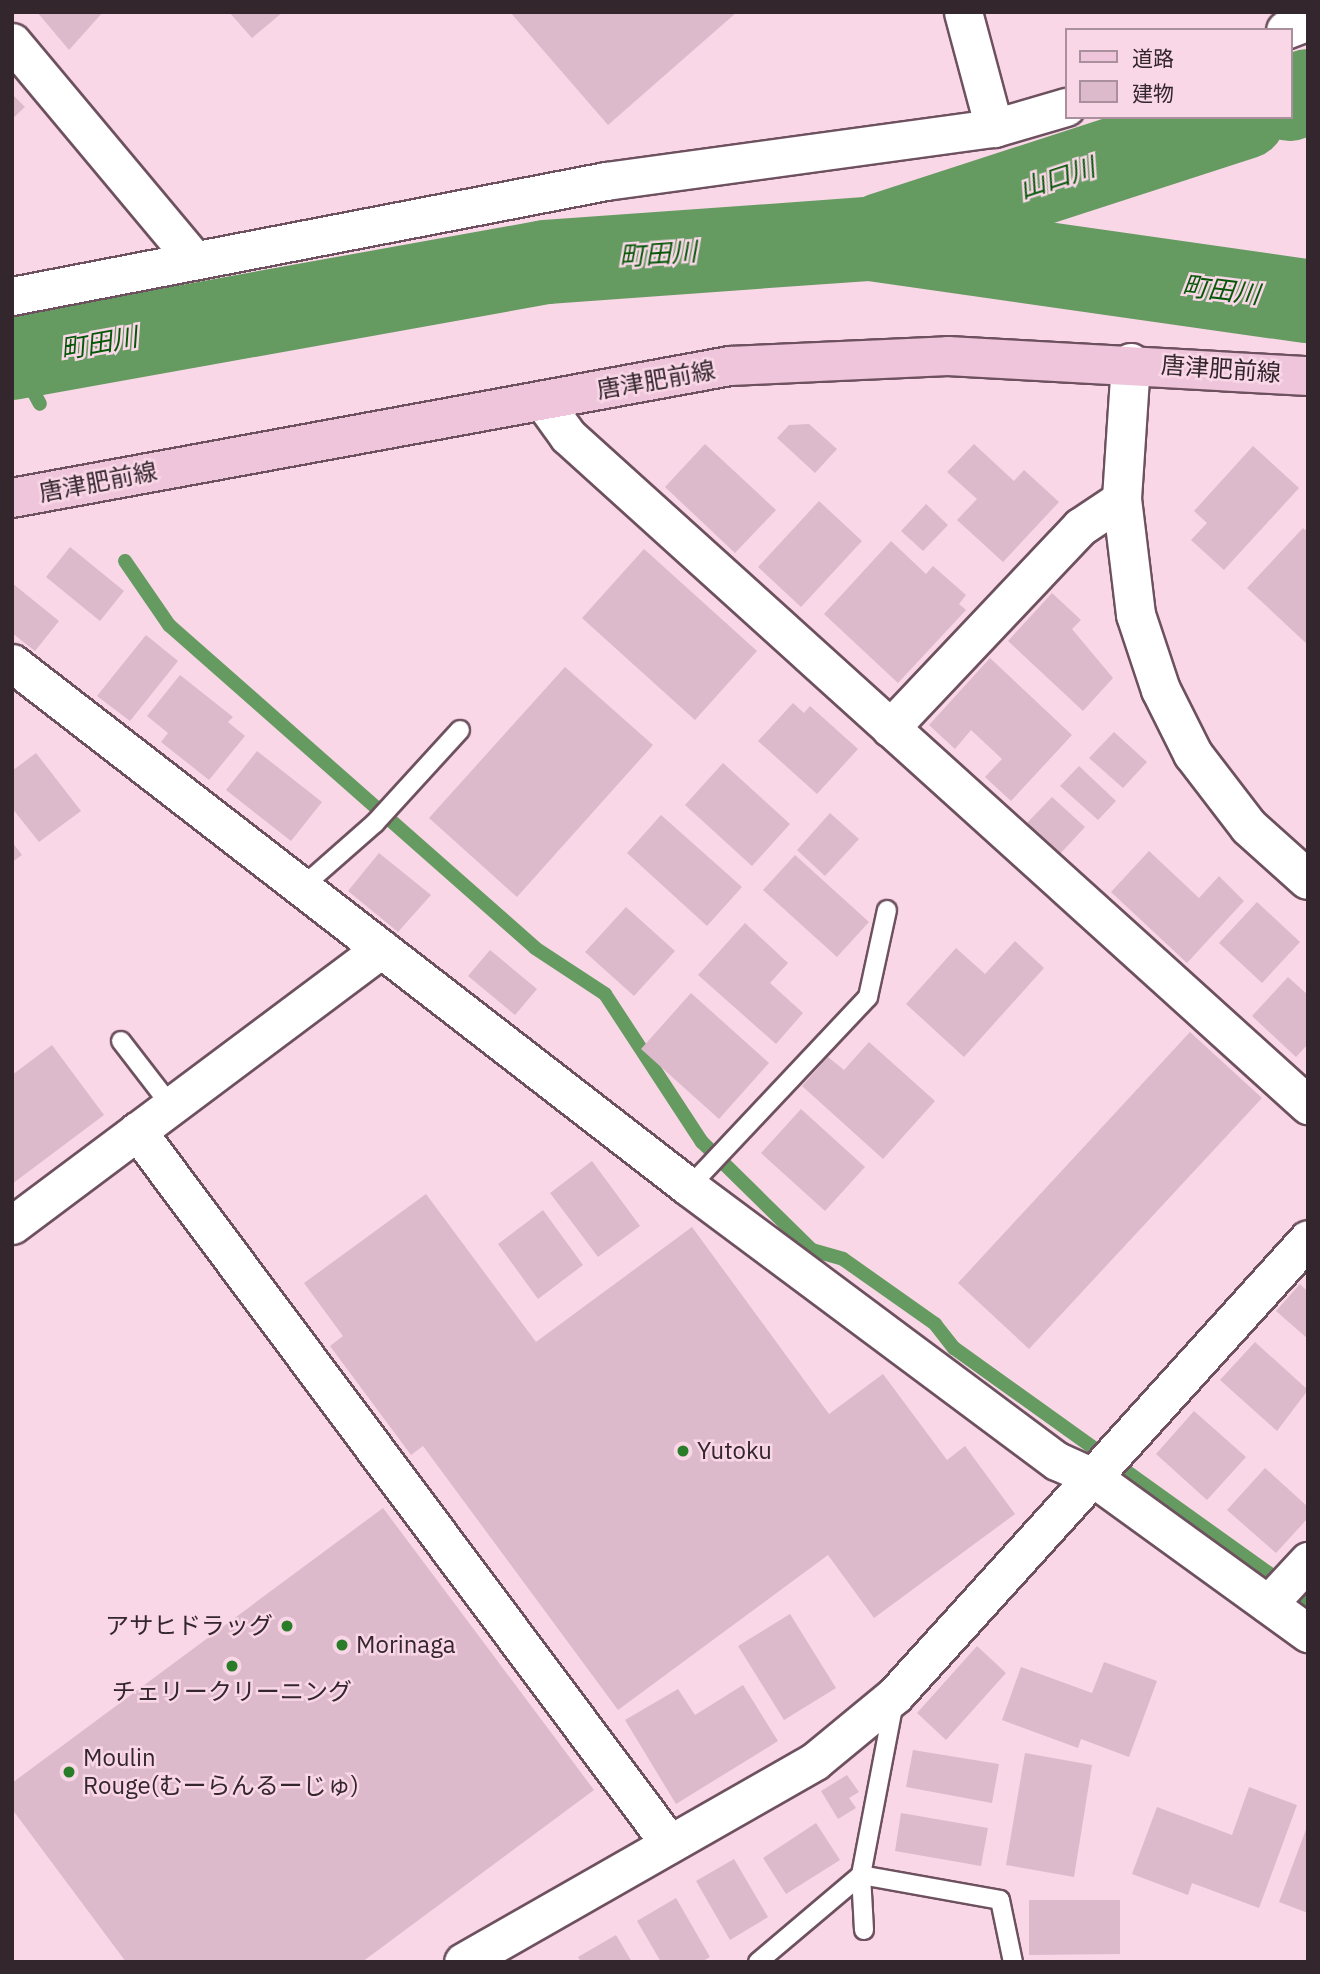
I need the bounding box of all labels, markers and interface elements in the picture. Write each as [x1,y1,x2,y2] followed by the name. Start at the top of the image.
[1064,28,1292,119] legend
[1132,44,1174,72] text: 道路
[1132,79,1174,107] text: 建物
[1015,151,1099,205] water label: 山口川
[618,236,698,272] water label: 町田川
[1180,270,1262,310] water label: 町田川
[58,321,140,365] water label: 町田川
[1160,350,1282,388] street label: 唐津肥前線
[594,355,718,405] street label: 唐津肥前線
[36,456,160,508] street label: 唐津肥前線
[697,1437,772,1465] place label: Yutoku
[675,1443,691,1459] marker: Yutoku
[105,1612,273,1640] place label: アサヒドラッグ
[279,1618,295,1634] marker: アサヒドラッグ
[356,1631,456,1659] place label: Morinaga
[334,1637,350,1653] marker: Morinaga
[224,1658,240,1674] marker: チェリークリーニング
[112,1678,352,1706] place label: チェリークリーニング
[83,1744,359,1800] place label: Moulin Rouge(むーらんるーじゅ)
[61,1764,77,1780] marker: Moulin Rouge(むーらんるーじゅ)

